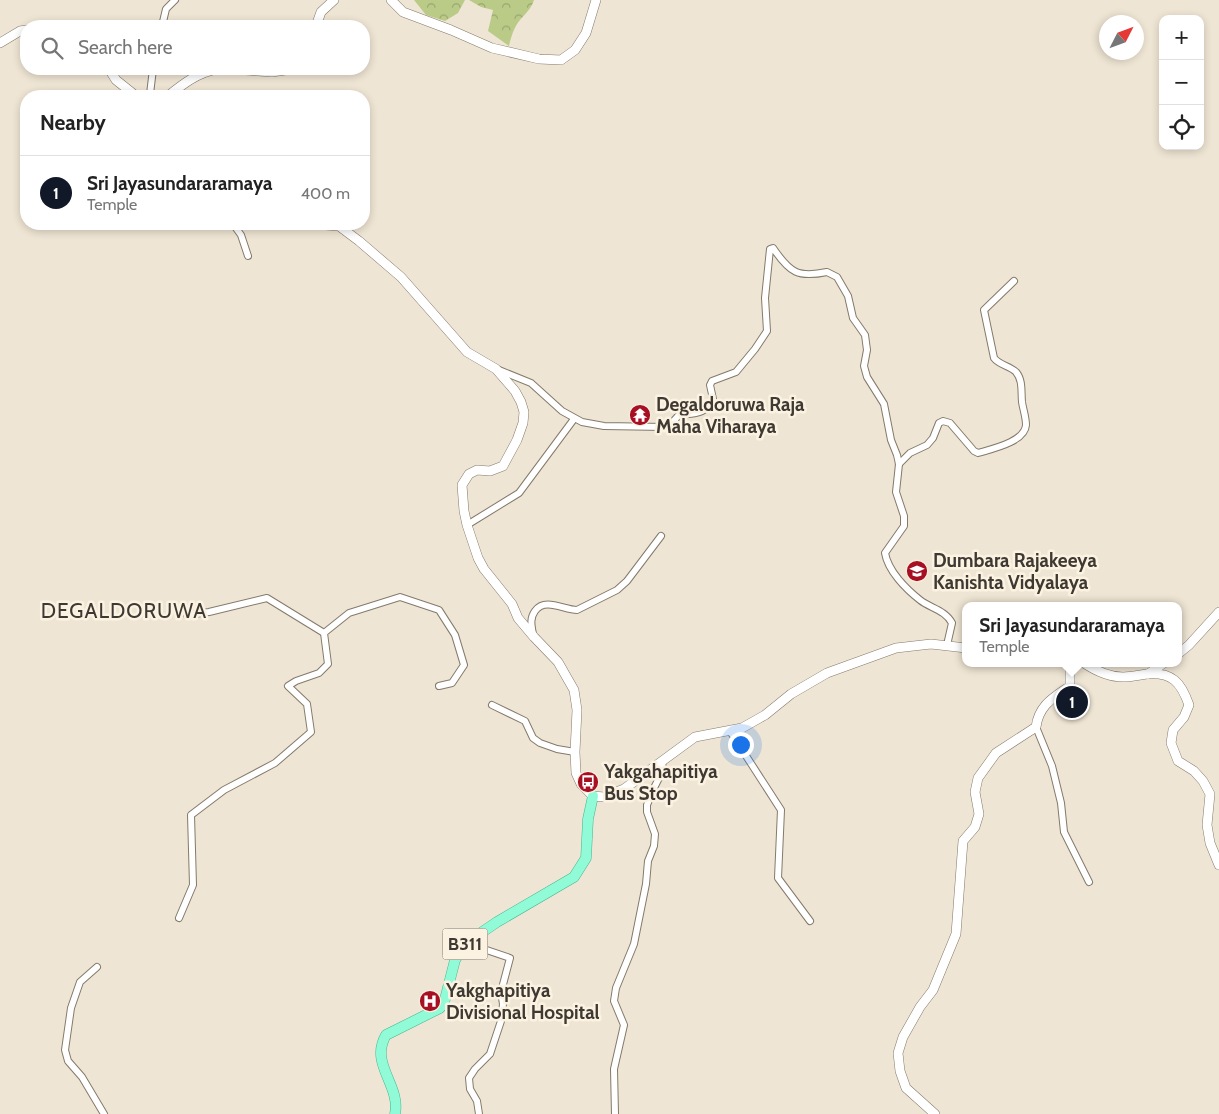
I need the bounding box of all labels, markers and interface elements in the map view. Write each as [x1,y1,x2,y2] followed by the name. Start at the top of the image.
[1099,15,1144,60] north arrow
[1159,15,1204,150] map controls
[1159,15,1204,60] button: +
[20,20,370,75] search box
[38,34,66,62] icon: search
[78,36,172,59] text: Search here
[1159,60,1204,105] button: −
[1159,105,1204,150] button: locate
[40,110,106,135] text: Nearby
[87,172,272,195] text: Sri Jayasundararamaya
[53,184,59,203] text: 1
[301,184,350,203] text: 400 m
[87,195,137,214] text: Temple
[656,393,805,438] place label: Degaldoruwa Raja Maha Viharaya
[628,403,652,427] temple icon: Degaldoruwa Raja Maha Viharaya
[933,549,1097,594] place label: Dumbara Rajakeeya Kanishta Vidyalaya
[905,559,929,583] school or university icon: Dumbara Rajakeeya Kanishta Vidyalaya
[41,598,207,623] district label: DEGALDORUWA
[962,602,1182,667] popup
[979,614,1165,637] text: Sri Jayasundararamaya
[979,637,1030,656] text: Temple
[1056,683,1088,721] pin: 1
[728,732,754,758] your location
[603,760,718,805] place label: Yakgahapitiya Bus Stop
[576,770,600,794] bus stop icon: Yakgahapitiya Bus Stop
[442,929,488,960] road number: B311
[445,979,600,1024] place label: Yakghapitiya Divisional Hospital
[418,989,442,1013] hospital icon: Yakghapitiya Divisional Hospital

